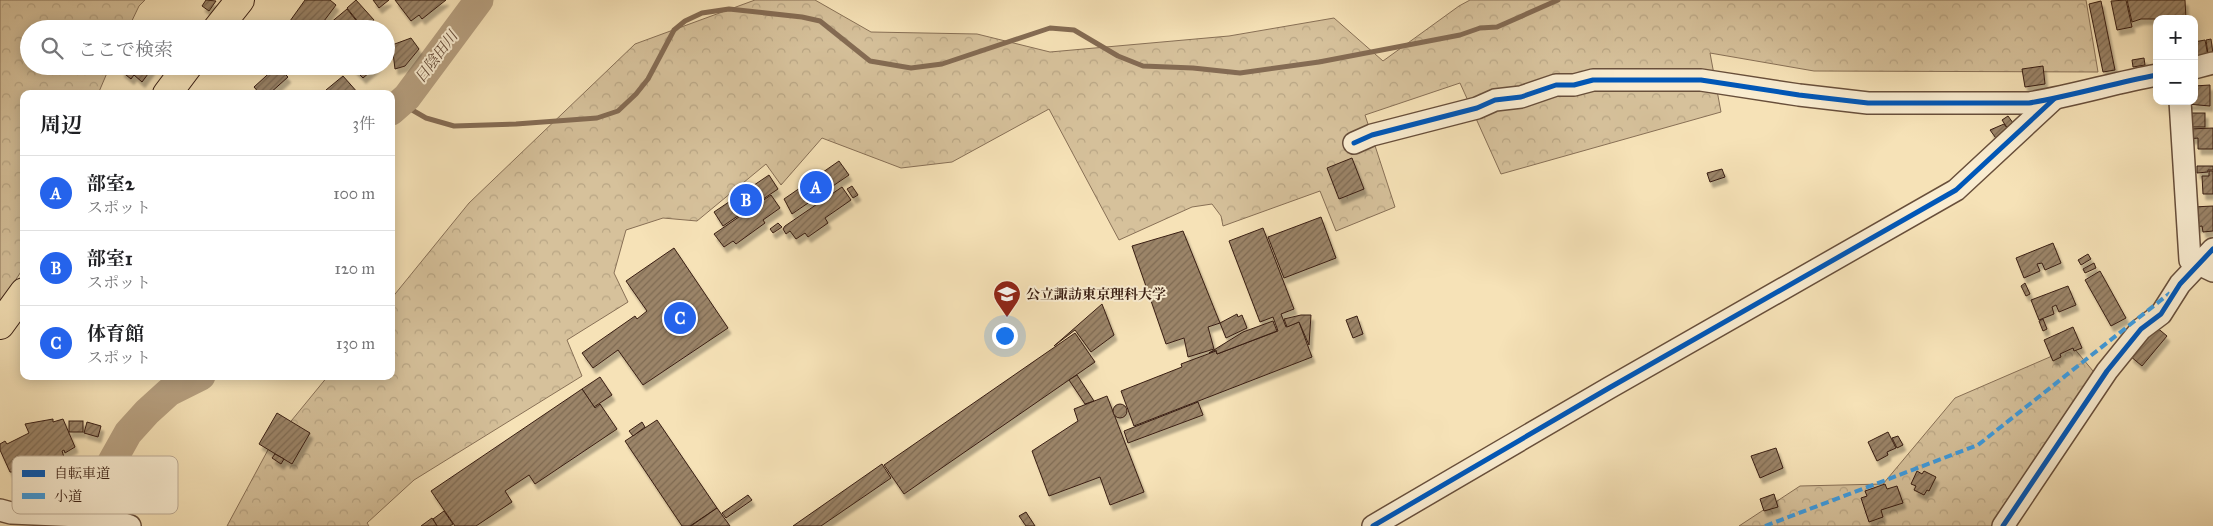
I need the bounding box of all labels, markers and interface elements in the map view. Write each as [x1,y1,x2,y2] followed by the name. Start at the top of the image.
[2153,15,2198,105] map controls
[2153,15,2198,60] button: +
[20,20,395,75] search box
[411,26,462,86] water label: 日陰田川
[38,34,66,62] icon: search
[78,38,173,61] text: ここで検索
[2153,60,2198,105] button: −
[40,112,82,138] text: 周辺
[353,114,375,133] text: 3件
[800,168,832,206] pin: A
[87,172,134,195] text: 部室2
[730,181,762,219] pin: B
[51,184,61,203] text: A
[333,184,375,203] text: 100 m
[87,198,151,217] text: スポット
[87,247,133,270] text: 部室1
[51,259,61,278] text: B
[335,259,375,278] text: 120 m
[87,273,151,292] text: スポット
[992,279,1022,318] school or university icon: 公立諏訪東京理科大学
[1026,286,1166,303] place label: 公立諏訪東京理科大学
[664,299,696,337] pin: C
[87,322,144,345] text: 体育館
[992,323,1018,349] your location
[51,334,61,353] text: C
[336,334,375,353] text: 130 m
[87,348,151,367] text: スポット
[12,456,178,514] legend
[54,465,110,482] text: 自転車道
[54,488,82,505] text: 小道

